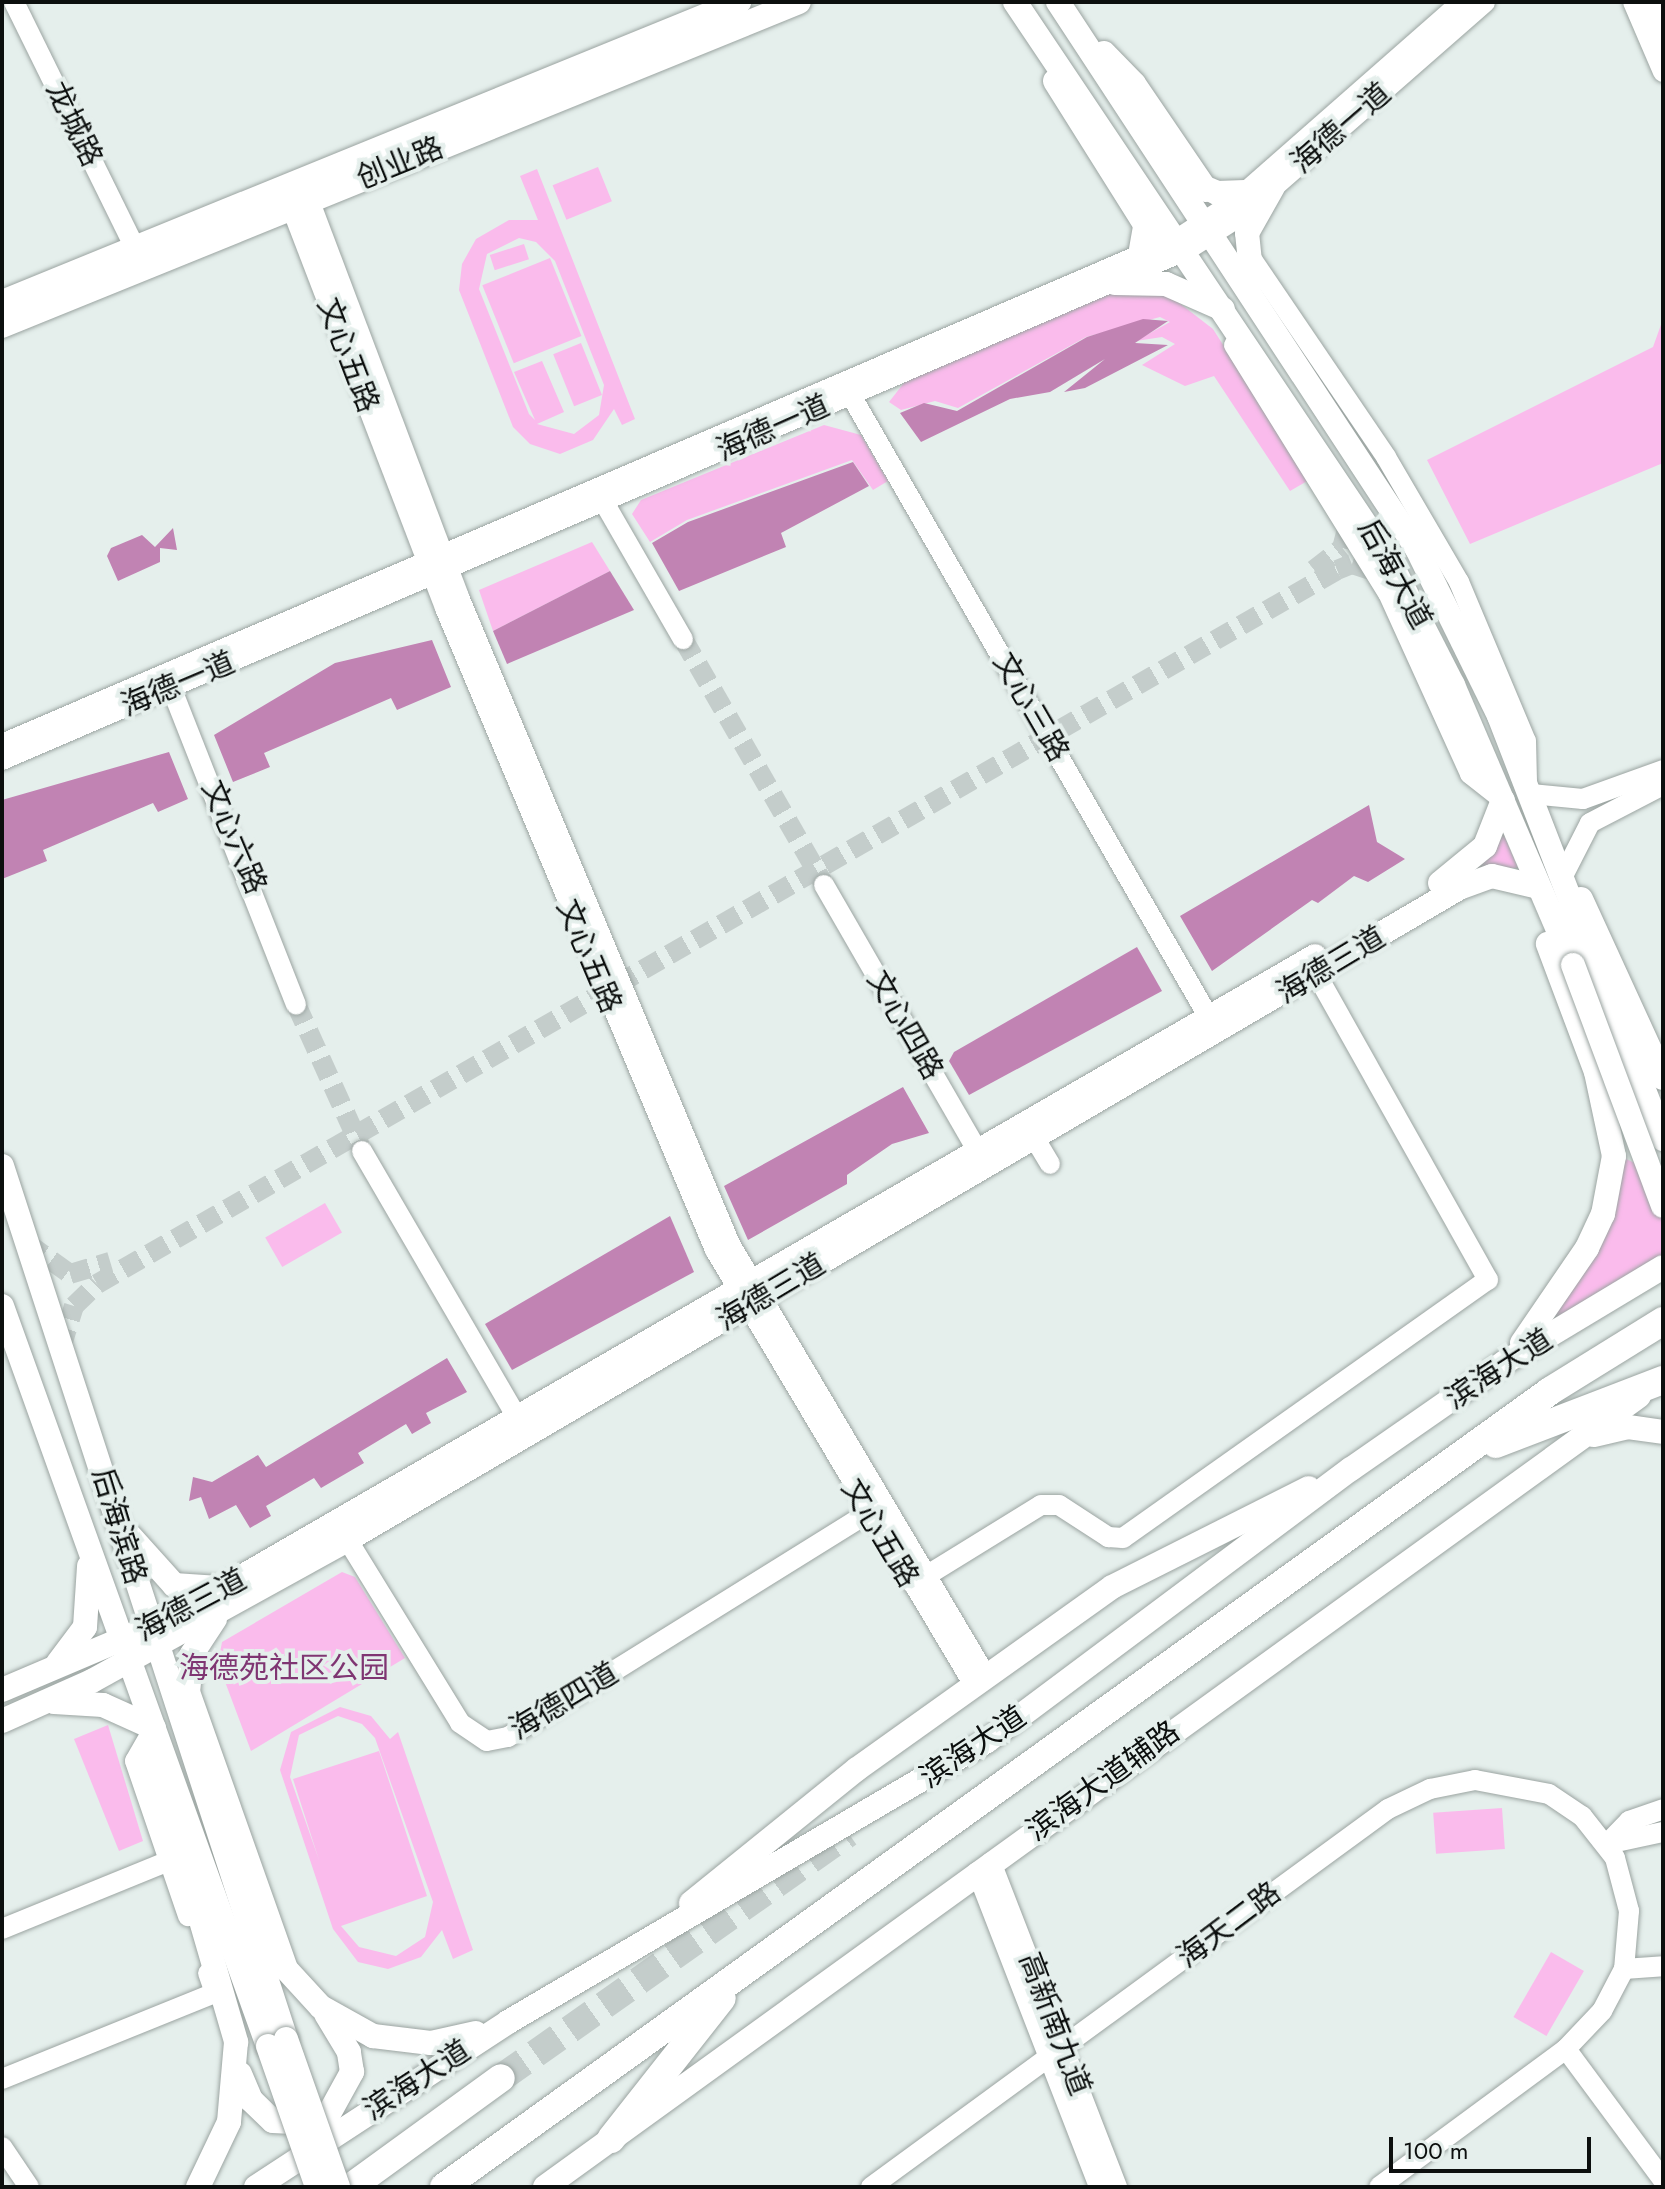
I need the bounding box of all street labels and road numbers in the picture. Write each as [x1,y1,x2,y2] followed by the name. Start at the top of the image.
[1284,75,1398,181] street label: 海德一道
[38,76,110,172] street label: 龙城路
[352,129,448,197] street label: 创业路
[310,293,386,417] street label: 文心五路
[711,387,835,469] street label: 海德一道
[1350,513,1440,635] street label: 后海大道
[116,644,240,724] street label: 海德一道
[985,646,1077,768] street label: 文心三路
[194,775,274,899] street label: 文心六路
[549,894,629,1018] street label: 文心五路
[1270,919,1392,1011] street label: 海德三道
[859,964,951,1086] street label: 文心四路
[710,1246,832,1338] street label: 海德三道
[1439,1321,1559,1417] street label: 滨海大道
[84,1463,154,1589] street label: 后海滨路
[834,1472,926,1594] street label: 文心五路
[130,1561,252,1649] street label: 海德三道
[503,1655,625,1747] street label: 海德四道
[913,1699,1033,1795] street label: 滨海大道
[1020,1714,1186,1848] street label: 滨海大道辅路
[1170,1875,1288,1975] street label: 海天二路
[1011,1948,1099,2100] street label: 高新南九道
[357,2032,477,2128] street label: 滨海大道

